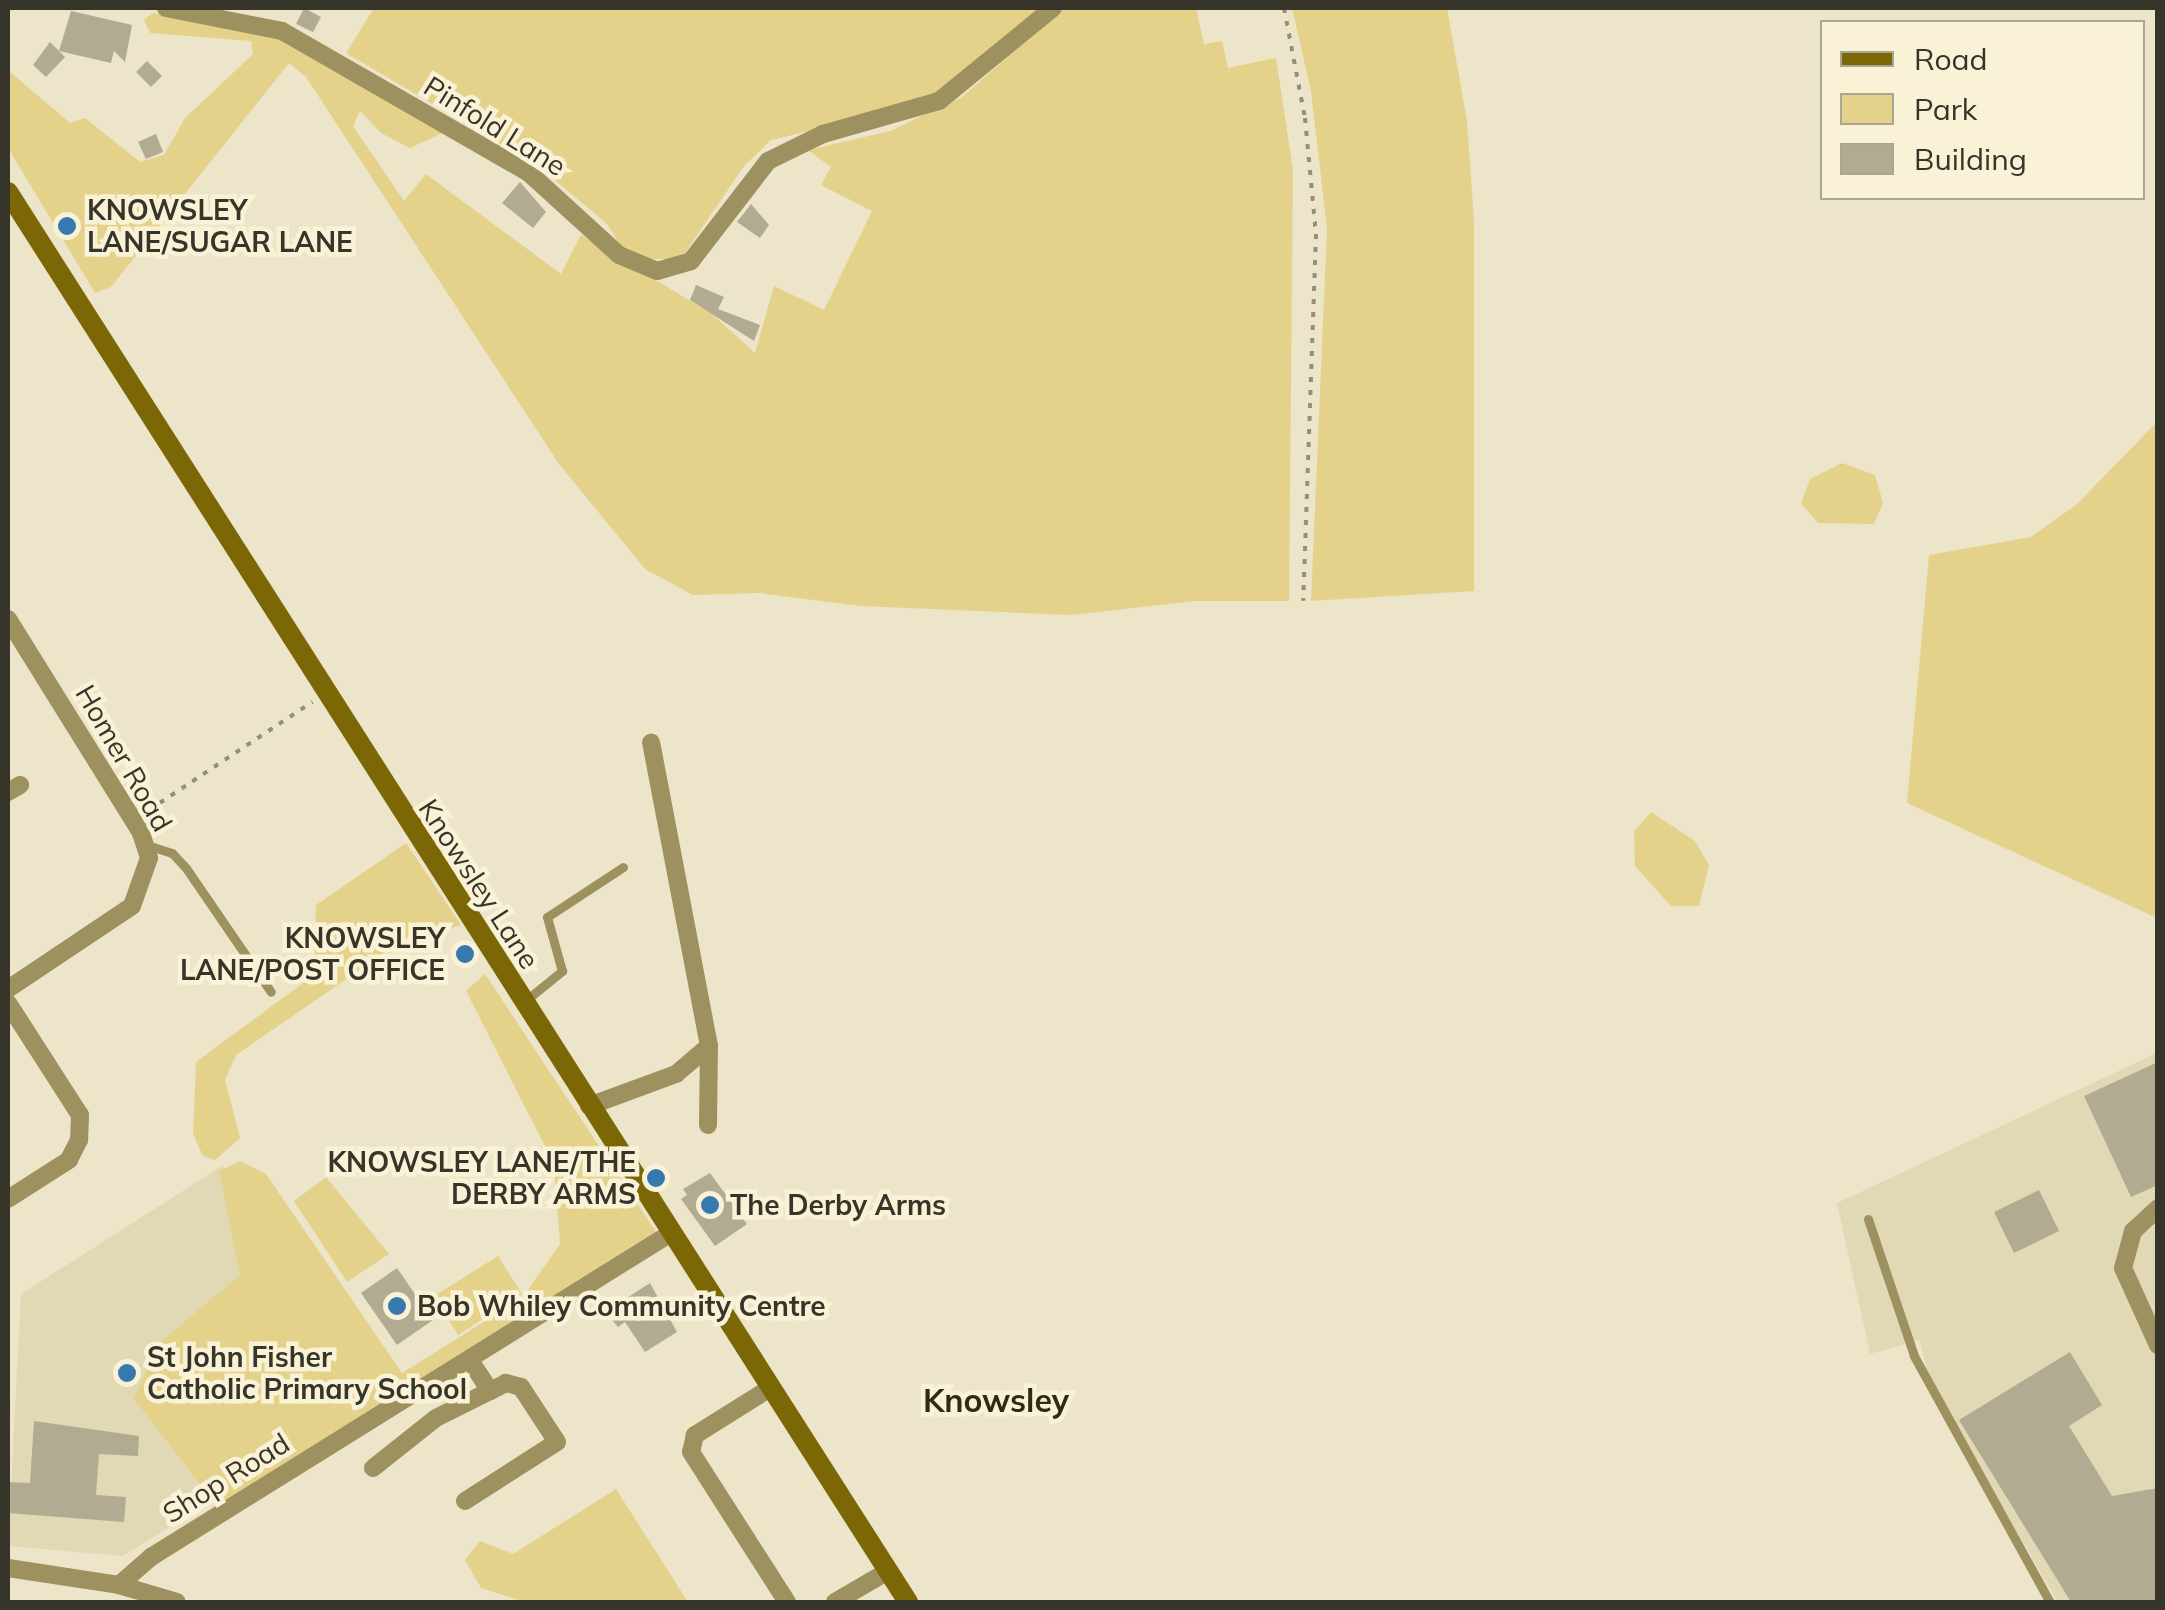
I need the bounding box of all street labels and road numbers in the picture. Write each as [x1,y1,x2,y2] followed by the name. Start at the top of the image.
[418,69,572,183] street label: Pinfold Lane
[69,679,179,837] street label: Homer Road
[412,793,546,975] street label: Knowsley Lane
[157,1426,295,1530] street label: Shop Road

